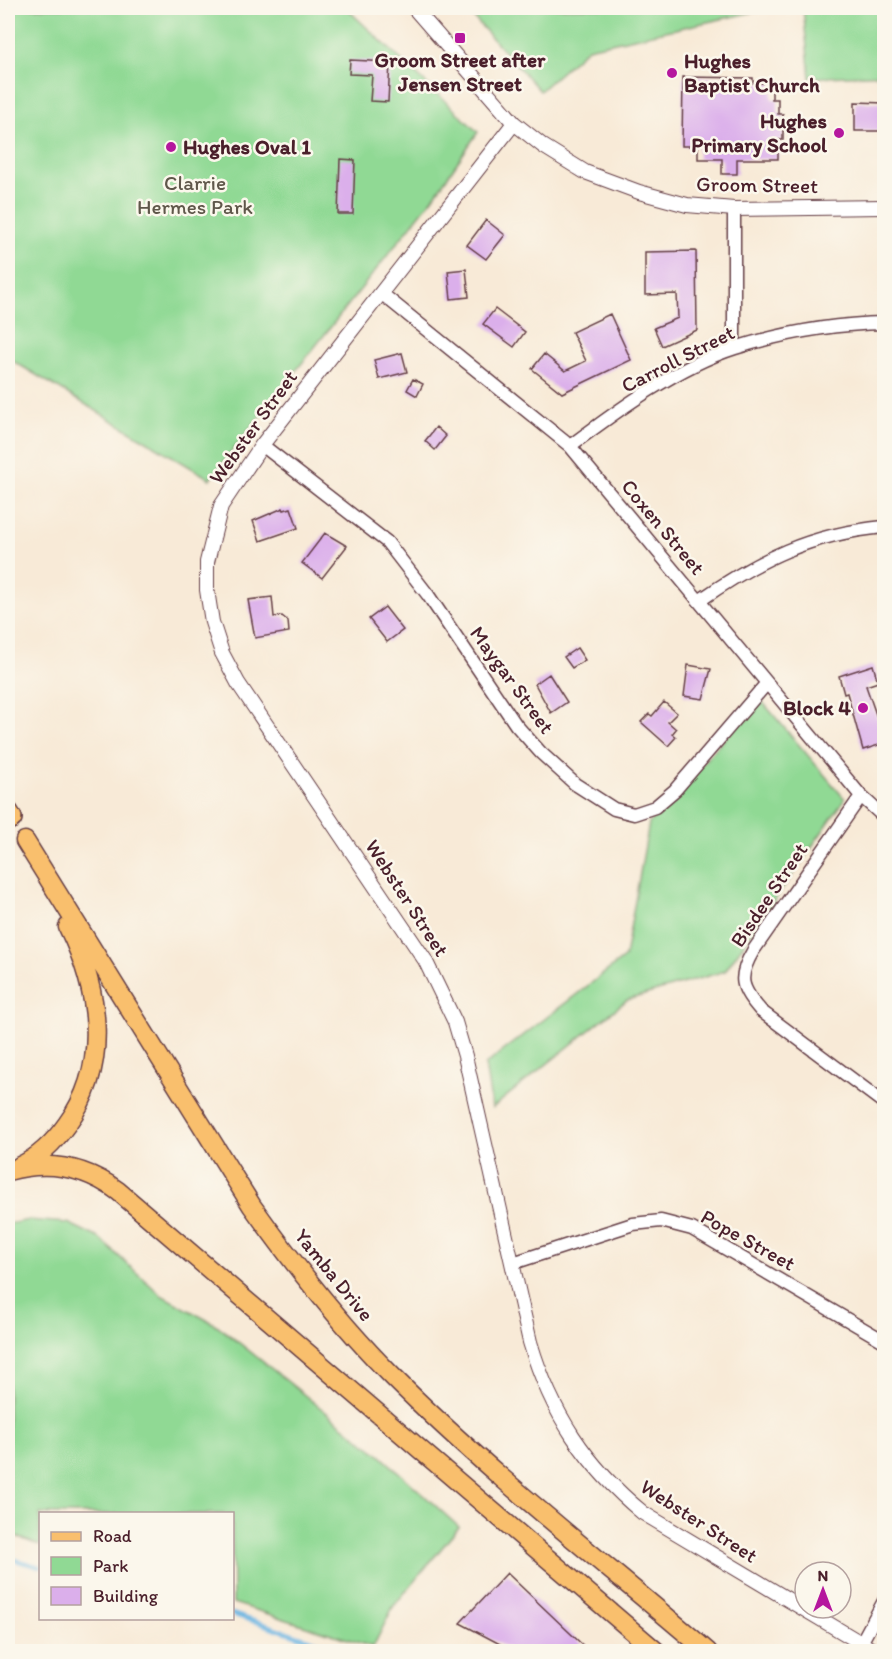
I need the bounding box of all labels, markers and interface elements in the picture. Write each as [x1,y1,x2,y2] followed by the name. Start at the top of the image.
[453,31,467,45] marker: Groom Street after Jensen Street
[375,47,546,96] place label: Groom Street after Jensen Street
[684,48,820,98] place label: Hughes Baptist Church
[665,66,679,80] marker: Hughes Baptist Church
[691,108,828,158] place label: Hughes Primary School
[832,126,846,140] marker: Hughes Primary School
[183,134,311,160] place label: Hughes Oval 1
[164,140,178,154] marker: Hughes Oval 1
[137,170,253,219] park label: Clarrie Hermes Park
[696,171,818,198] street label: Groom Street
[617,319,739,398] street label: Carroll Street
[203,365,302,488] street label: Webster Street
[616,474,711,579] street label: Coxen Street
[465,621,560,738] street label: Maygar Street
[783,695,851,720] place label: Block 4
[856,701,870,715] marker: Block 4
[360,835,455,961] street label: Webster Street
[725,838,813,952] street label: Bisdee Street
[697,1203,800,1276] street label: Pope Street
[289,1223,379,1326] street label: Yamba Drive
[636,1473,763,1568] street label: Webster Street
[39,1512,234,1620] legend
[93,1525,132,1547] text: Road
[93,1555,128,1577] text: Park
[793,1560,853,1620] north arrow
[818,1566,828,1585] text: N
[93,1585,159,1607] text: Building

